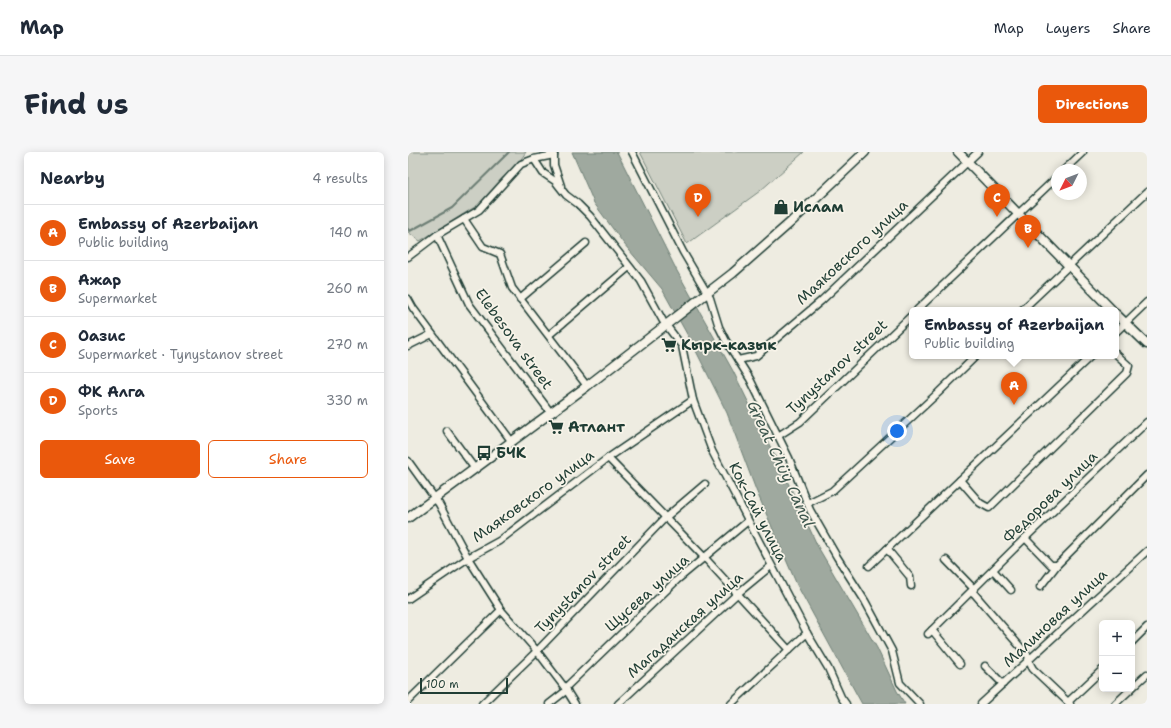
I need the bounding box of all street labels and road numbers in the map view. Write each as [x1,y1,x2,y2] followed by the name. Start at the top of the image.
[792,194,913,309] street label: Маяковского улица
[471,284,557,394] street label: Elebesova street
[782,315,892,419] street label: Tynystanov street
[468,445,599,547] street label: Маяковского улица
[998,446,1102,547] street label: Федорова улица
[724,459,792,566] street label: Кок-Сай улица
[530,530,636,638] street label: Tynystanov street
[601,549,694,636] street label: Щусева улица
[998,564,1112,672] street label: Малиновая улица
[623,567,748,683] street label: Магаданская улица

